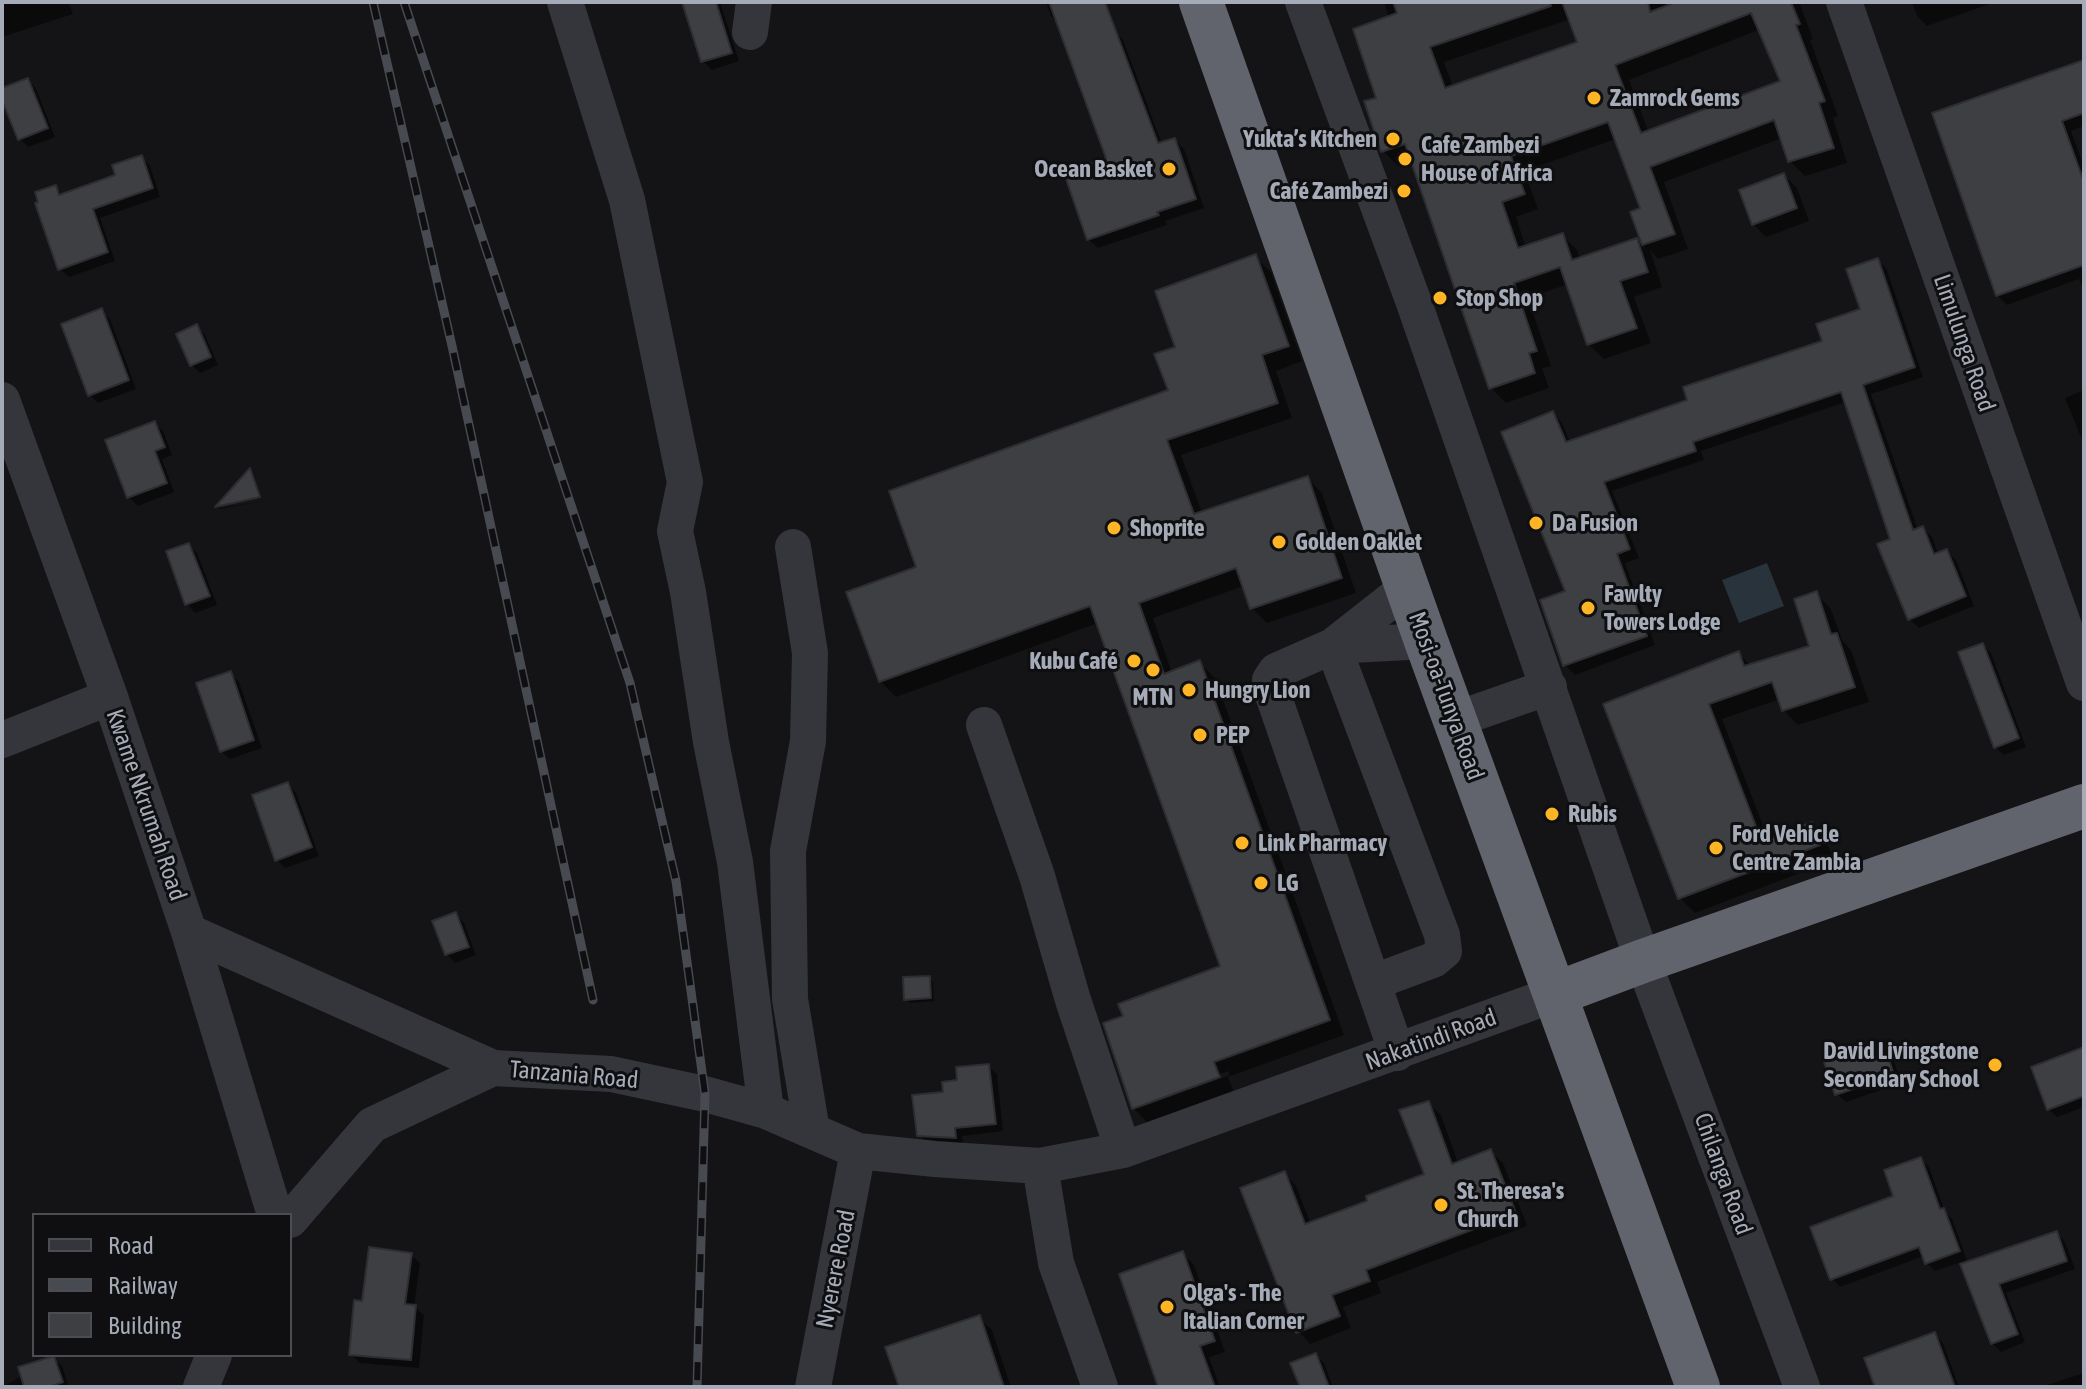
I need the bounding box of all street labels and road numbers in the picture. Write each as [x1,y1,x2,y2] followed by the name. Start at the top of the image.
[1927,271,2001,415] street label: Limulunga Road
[1402,608,1490,784] street label: Mosi-oa-Tunya Road
[100,706,192,904] street label: Kwame Nkrumah Road
[1362,1003,1500,1077] street label: Nakatindi Road
[509,1055,639,1095] street label: Tanzania Road
[1688,1109,1758,1239] street label: Chilanga Road
[810,1207,862,1331] street label: Nyerere Road

